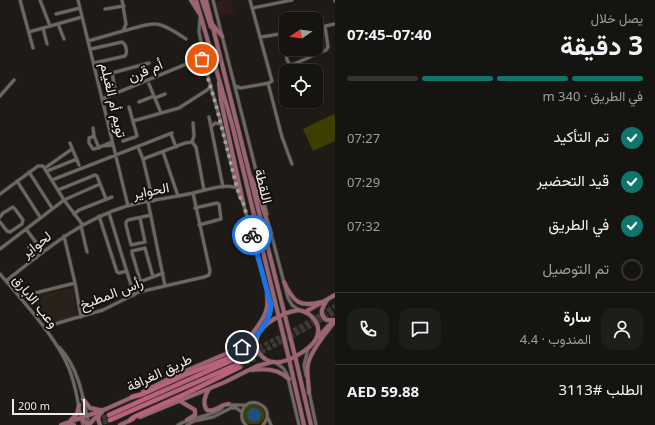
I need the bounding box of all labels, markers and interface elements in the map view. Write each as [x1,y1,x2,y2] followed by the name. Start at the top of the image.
[591,9,643,27] text: يصل خلال
[279,12,323,56] north arrow
[279,12,323,108] map controls
[347,24,432,44] text: 07:40–07:45
[560,27,643,63] text: 3 دقيقة
[185,42,219,76] pin
[191,48,213,70] icon: bag
[125,54,165,86] street label: أم قرن
[96,61,132,139] street label: تويم أم الغيلم
[279,64,323,108] button: locate
[543,87,643,105] text: في الطريق · 340 m
[553,126,609,146] text: تم التأكيد
[621,127,643,149] icon: check
[347,129,380,147] text: 07:27
[250,167,278,205] street label: اللقطة
[537,170,609,190] text: قيد التحضير
[621,171,643,193] icon: check
[347,173,380,191] text: 07:29
[130,177,171,203] street label: الحواير
[549,214,609,234] text: في الطريق
[232,215,272,255] courier
[621,215,643,237] icon: check
[347,217,380,235] text: 07:32
[241,224,263,246] icon: bike
[16,226,55,262] street label: لحواير
[543,258,609,278] text: تم التوصيل
[9,270,63,332] street label: وعب الابارق
[77,272,146,316] street label: رأس المطبخ
[563,306,591,326] text: سارة
[347,308,389,350] button: phone
[399,308,441,350] button: chat
[601,308,643,350] button: person
[225,330,259,364] pin
[520,330,591,348] text: المندوب · 4.4
[231,336,253,358] icon: home
[123,349,195,395] street label: طريق الغرافة
[558,379,643,399] text: الطلب #3113
[347,381,419,401] text: AED 59.88
[12,397,85,416] scale bar
[18,398,50,413] text: 200 m

